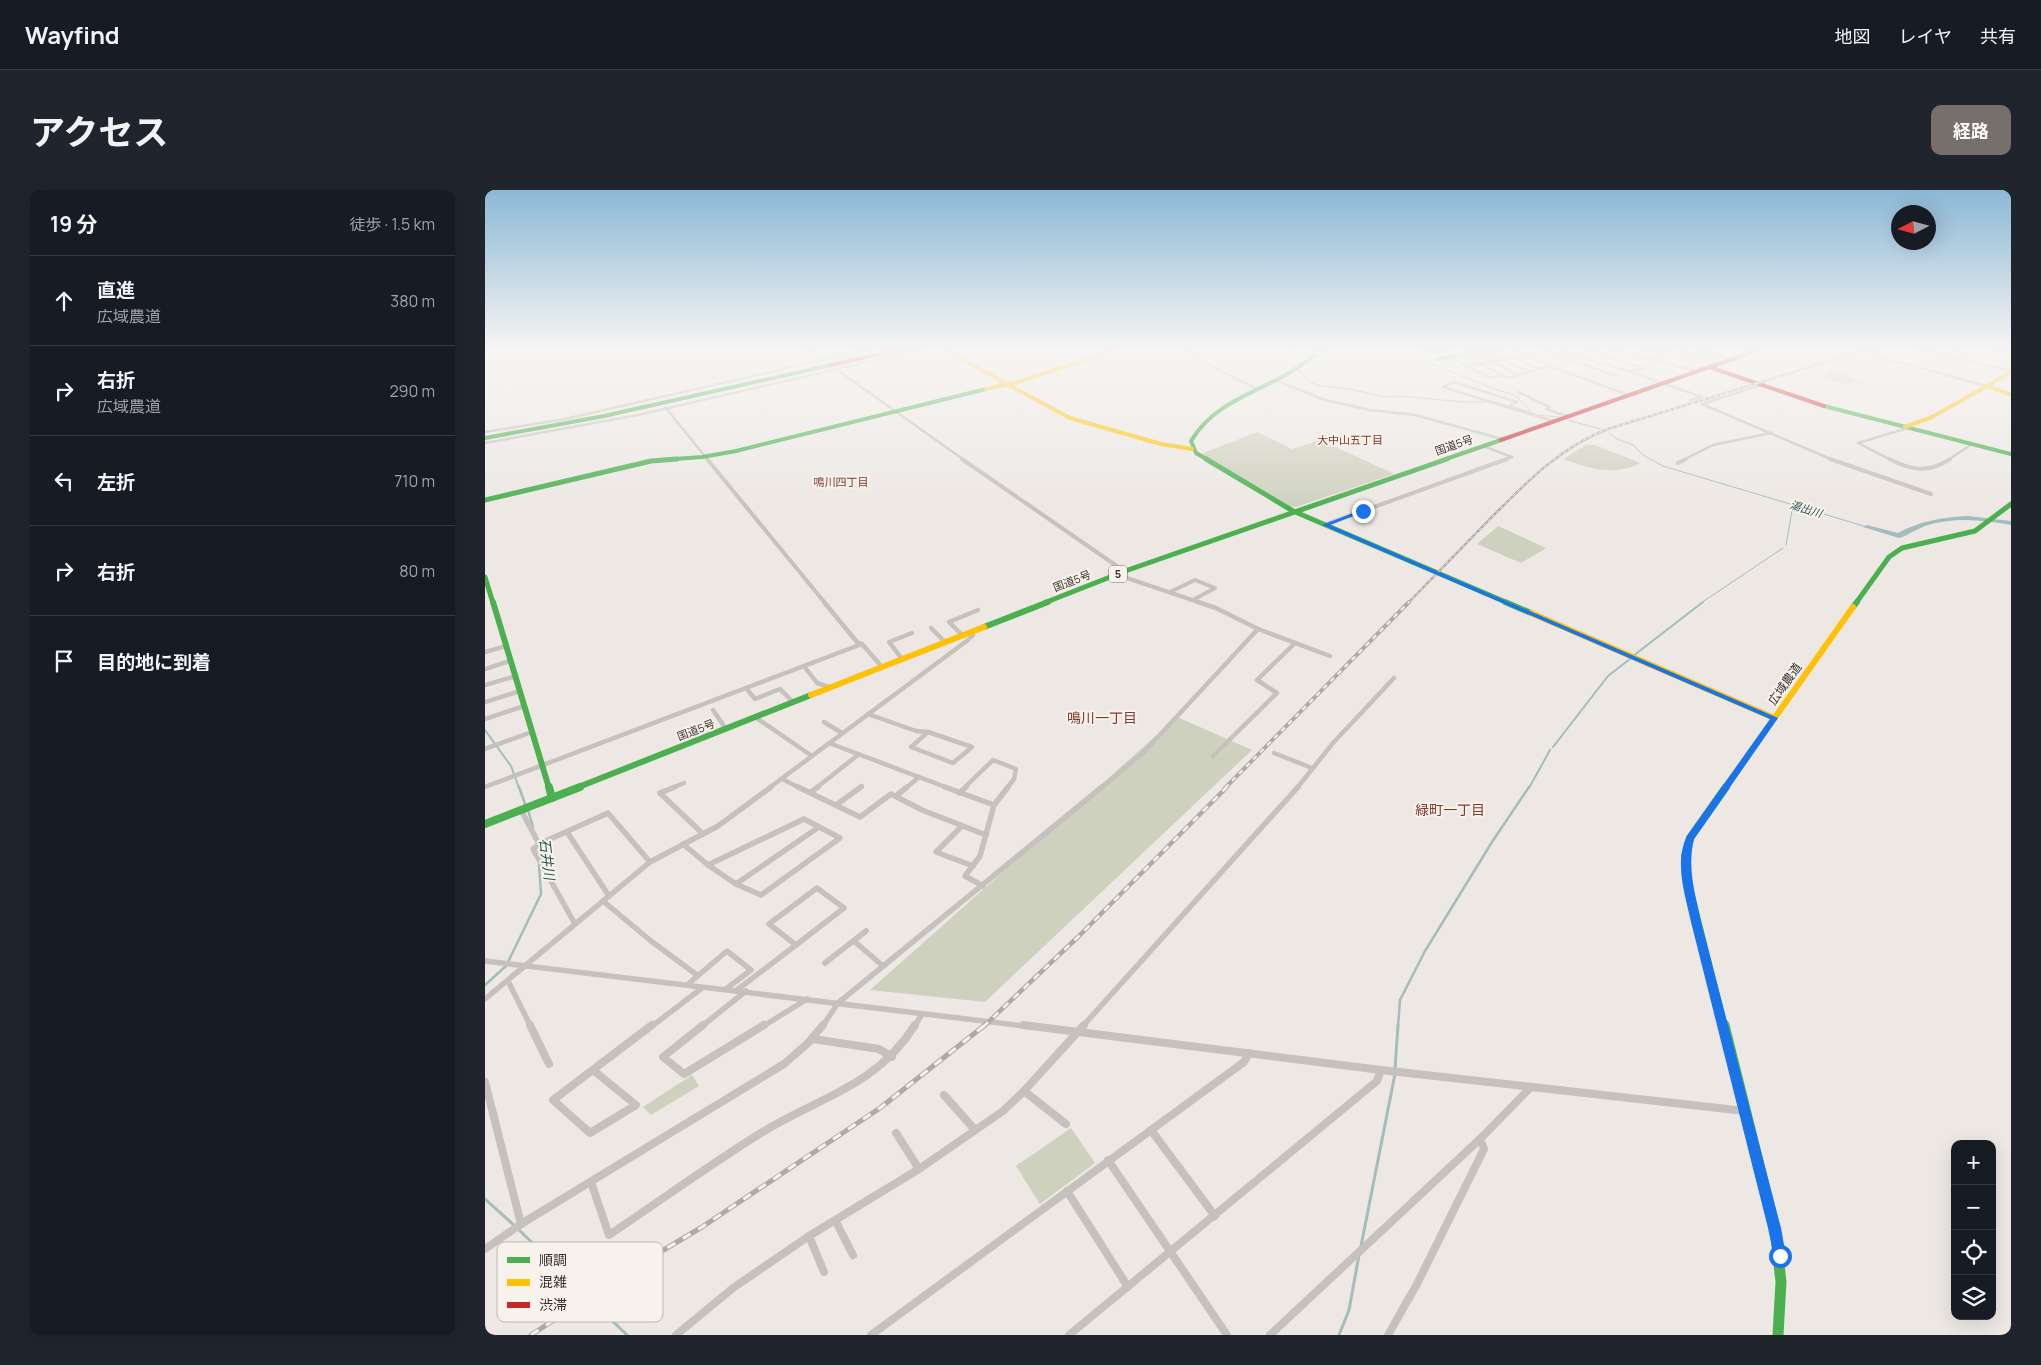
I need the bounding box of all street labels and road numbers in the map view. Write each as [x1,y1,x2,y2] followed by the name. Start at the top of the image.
[1433,431,1475,458] street label: 国道5号
[1051,566,1093,595] street label: 国道5号
[1109,566,1127,582] road number: 5
[1764,659,1805,708] street label: 広域農道
[675,715,717,744] street label: 国道5号

